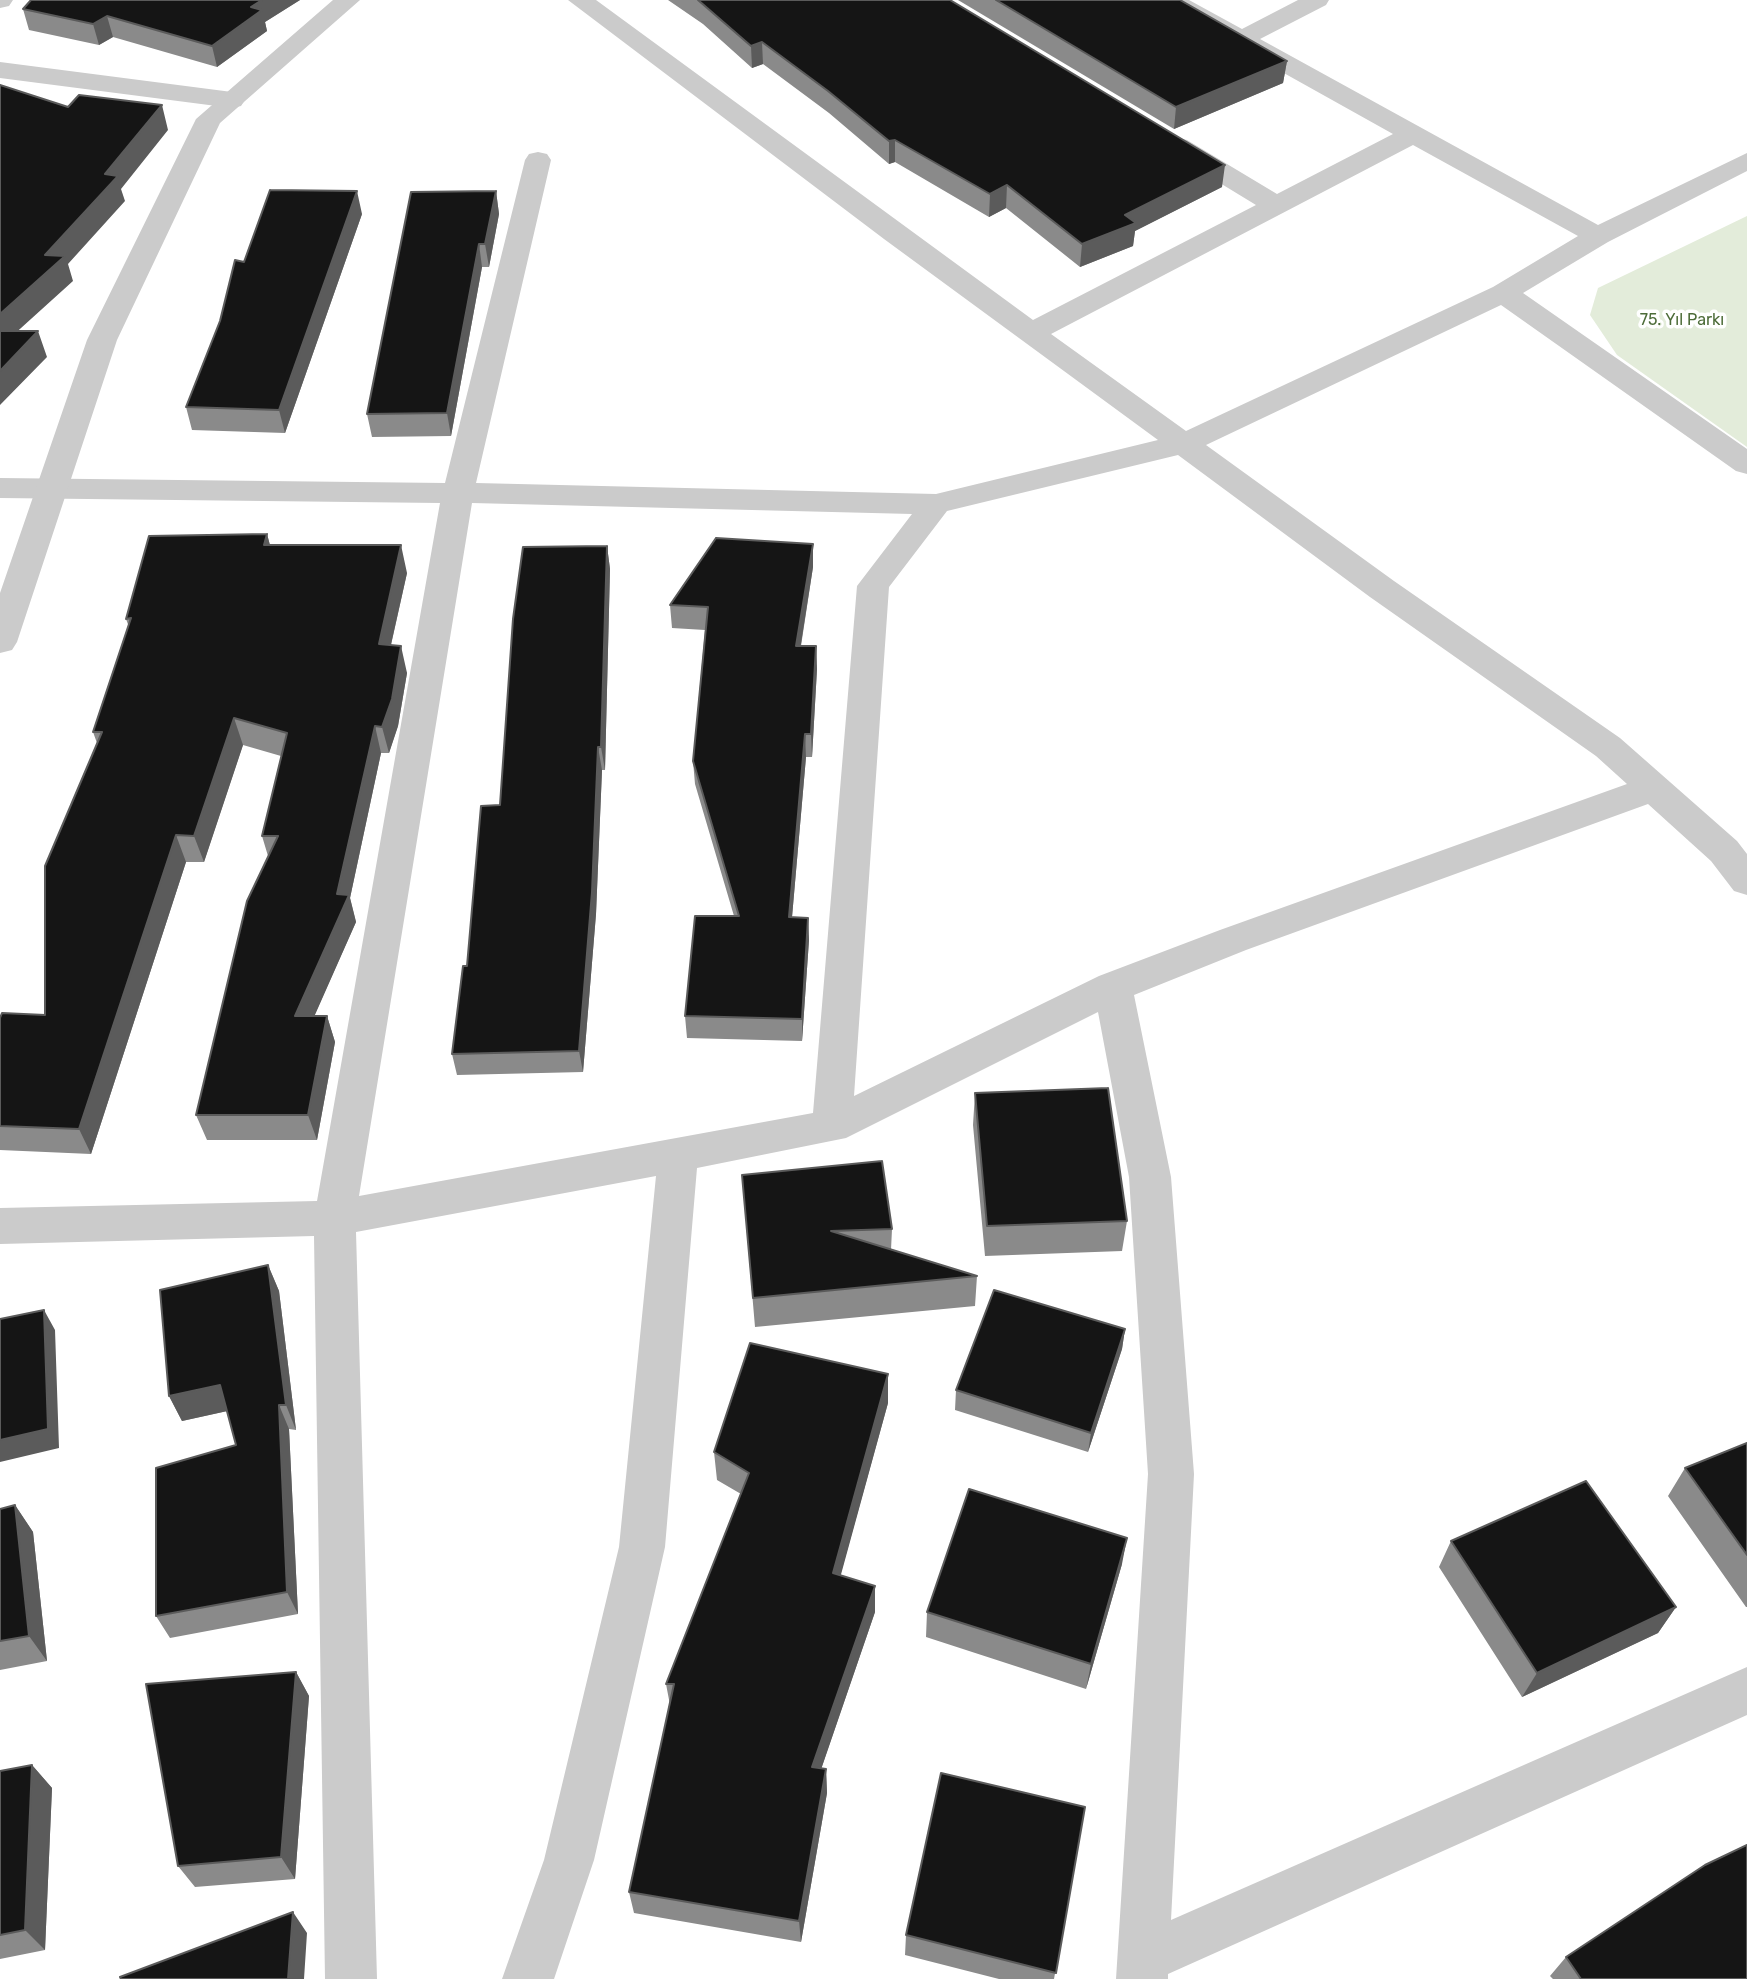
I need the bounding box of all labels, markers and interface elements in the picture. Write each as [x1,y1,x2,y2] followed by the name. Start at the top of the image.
[1640,310,1724,330] park label: 75. Yıl Parkı

